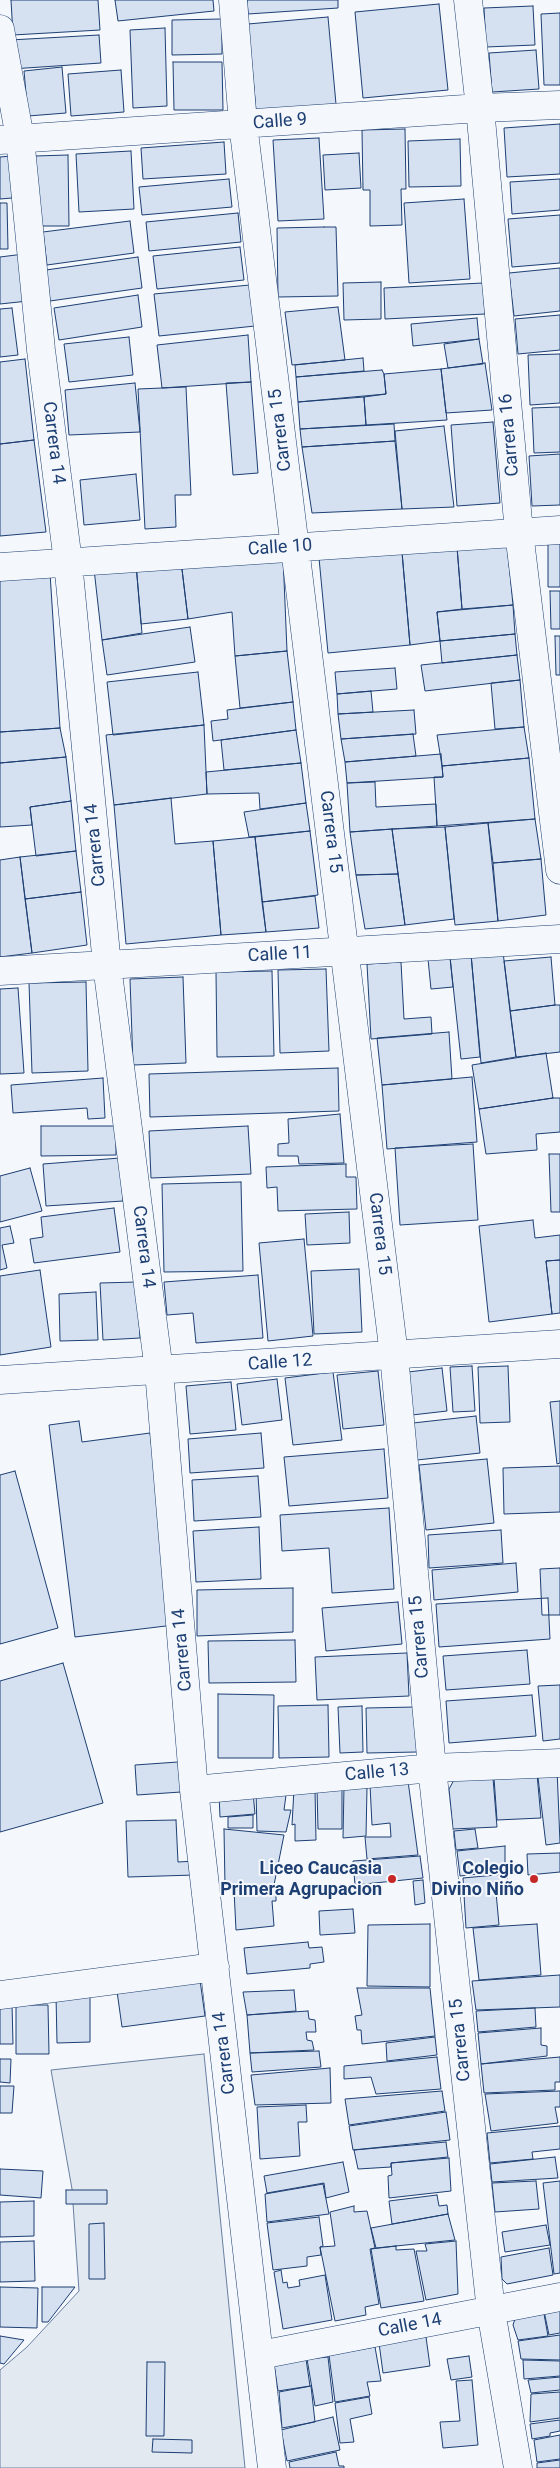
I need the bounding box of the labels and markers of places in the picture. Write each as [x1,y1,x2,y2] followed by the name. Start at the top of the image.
[220,1858,382,1900] place label: Liceo Caucasia Primera Agrupacion
[431,1858,524,1900] place label: Colegio Divino Niño
[386,1873,398,1885] marker: Liceo Caucasia Primera Agrupacion
[528,1873,540,1885] marker: Colegio Divino Niño

